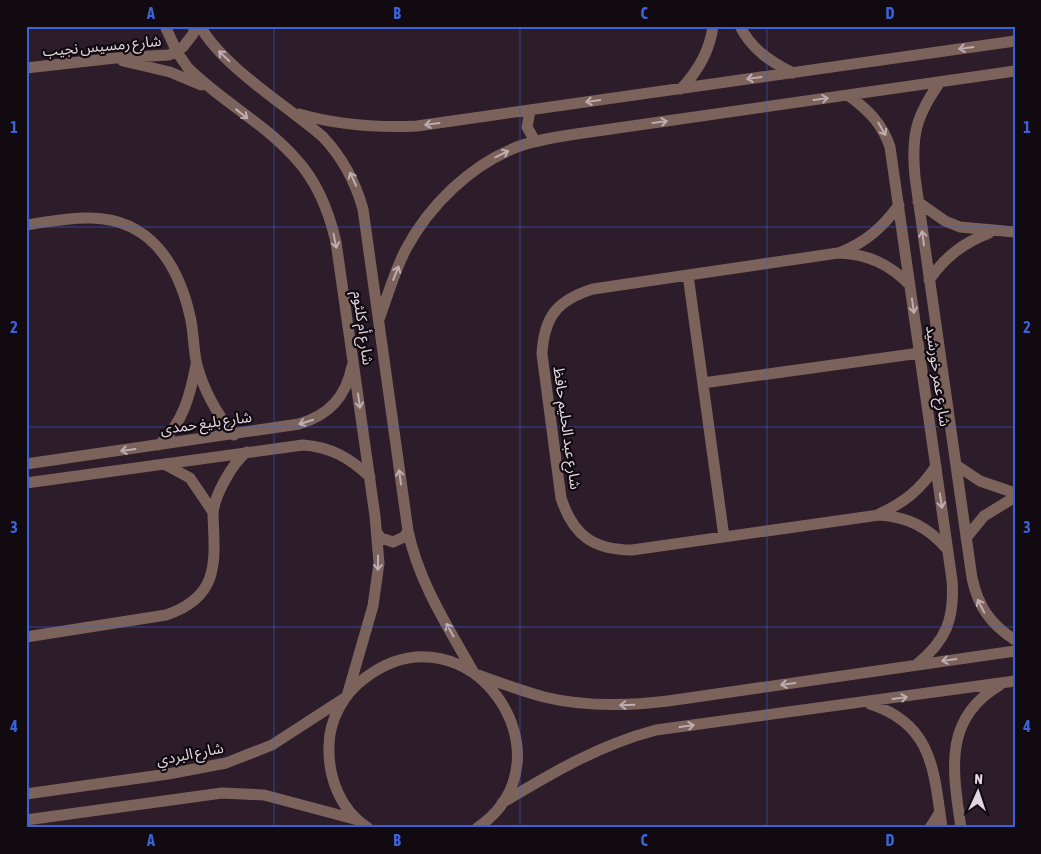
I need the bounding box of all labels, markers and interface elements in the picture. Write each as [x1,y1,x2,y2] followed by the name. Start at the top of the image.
[146,4,155,22] text: A
[393,4,401,22] text: B
[640,4,648,22] text: C
[886,4,895,22] text: D
[42,32,163,63] street label: شارع رمسيس نجيب
[959,43,975,53] one-way arrow
[218,50,230,62] one-way arrow
[746,73,762,83] one-way arrow
[813,94,829,104] one-way arrow
[585,97,601,107] one-way arrow
[235,108,248,119] one-way arrow
[652,117,668,127] one-way arrow
[10,118,18,136] text: 1
[1023,118,1031,136] text: 1
[424,119,440,129] one-way arrow
[878,122,888,136] one-way arrow
[494,149,509,159] one-way arrow
[347,172,357,187] one-way arrow
[918,231,928,247] one-way arrow
[331,232,340,248] one-way arrow
[392,266,401,281] one-way arrow
[346,290,377,367] street label: شارع أم كلثوم
[908,297,918,313] one-way arrow
[10,318,18,336] text: 2
[1023,318,1031,336] text: 2
[919,324,954,428] street label: شارع عمر خورشيد
[546,365,585,491] street label: شارع عبد الحليم حافظ
[354,393,364,409] one-way arrow
[159,408,254,441] street label: شارع بليغ حمدى
[298,418,314,427] one-way arrow
[120,445,136,455] one-way arrow
[395,470,405,486] one-way arrow
[936,493,946,509] one-way arrow
[10,518,18,536] text: 3
[1023,518,1031,536] text: 3
[373,554,383,570] one-way arrow
[976,599,985,614] one-way arrow
[445,623,454,638] one-way arrow
[942,656,958,666] one-way arrow
[781,679,797,689] one-way arrow
[892,692,908,702] one-way arrow
[620,700,636,709] one-way arrow
[9,717,18,735] text: 4
[1022,717,1031,735] text: 4
[679,720,695,730] one-way arrow
[155,739,226,772] street label: شارع البردي
[954,766,1004,816] north arrow
[974,771,983,787] text: N
[146,831,155,849] text: A
[393,831,401,849] text: B
[640,831,648,849] text: C
[886,831,895,849] text: D

